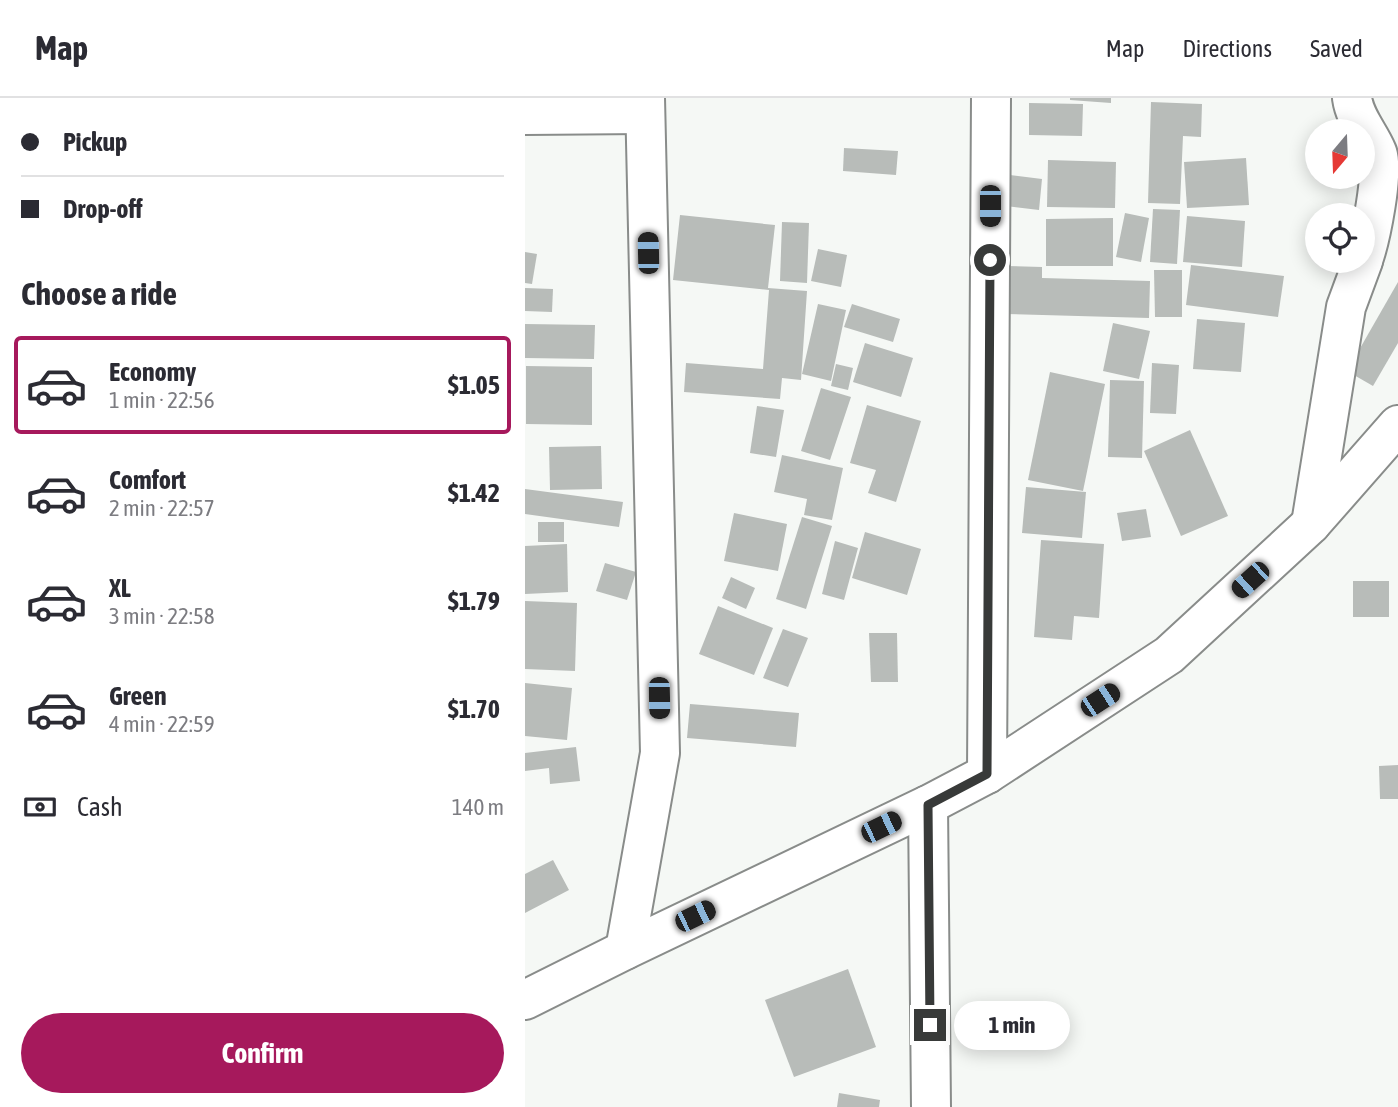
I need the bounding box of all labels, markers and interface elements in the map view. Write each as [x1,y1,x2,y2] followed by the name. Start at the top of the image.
[35,29,88,67] text: Map
[1106,35,1144,62] text: Map
[1182,35,1272,62] text: Directions
[1310,35,1363,62] text: Saved
[1305,119,1375,189] north arrow
[1305,119,1375,273] map controls
[63,127,127,157] text: Pickup
[980,185,1001,227] car
[63,194,143,224] text: Drop-off
[1305,203,1375,273] button: locate
[638,232,659,274] car
[974,244,1006,276] route start
[21,275,177,312] text: Choose a ride
[25,354,88,417] icon: car
[109,357,196,387] text: Economy
[448,370,500,400] text: $1.05
[109,387,215,413] text: 1 min · 22:56
[25,462,88,525] icon: car
[109,465,186,495] text: Comfort
[448,478,500,508] text: $1.42
[109,495,215,521] text: 2 min · 22:57
[1228,558,1273,602] car
[25,570,88,633] icon: car
[109,573,131,603] text: XL
[448,586,500,616] text: $1.79
[109,603,215,629] text: 3 min · 22:58
[649,677,670,719] car
[25,678,88,741] icon: car
[1077,680,1124,720] car
[109,681,167,711] text: Green
[448,694,500,724] text: $1.70
[109,711,215,737] text: 4 min · 22:59
[21,788,59,826] icon: cash
[77,792,123,822] text: Cash
[452,794,504,820] text: 140 m
[858,808,905,846] car
[672,897,719,935] car
[955,1000,1070,1049] callout: 1 min
[914,1009,946,1041] route end
[989,1012,1035,1038] text: 1 min
[21,1013,504,1093] button: Confirm

